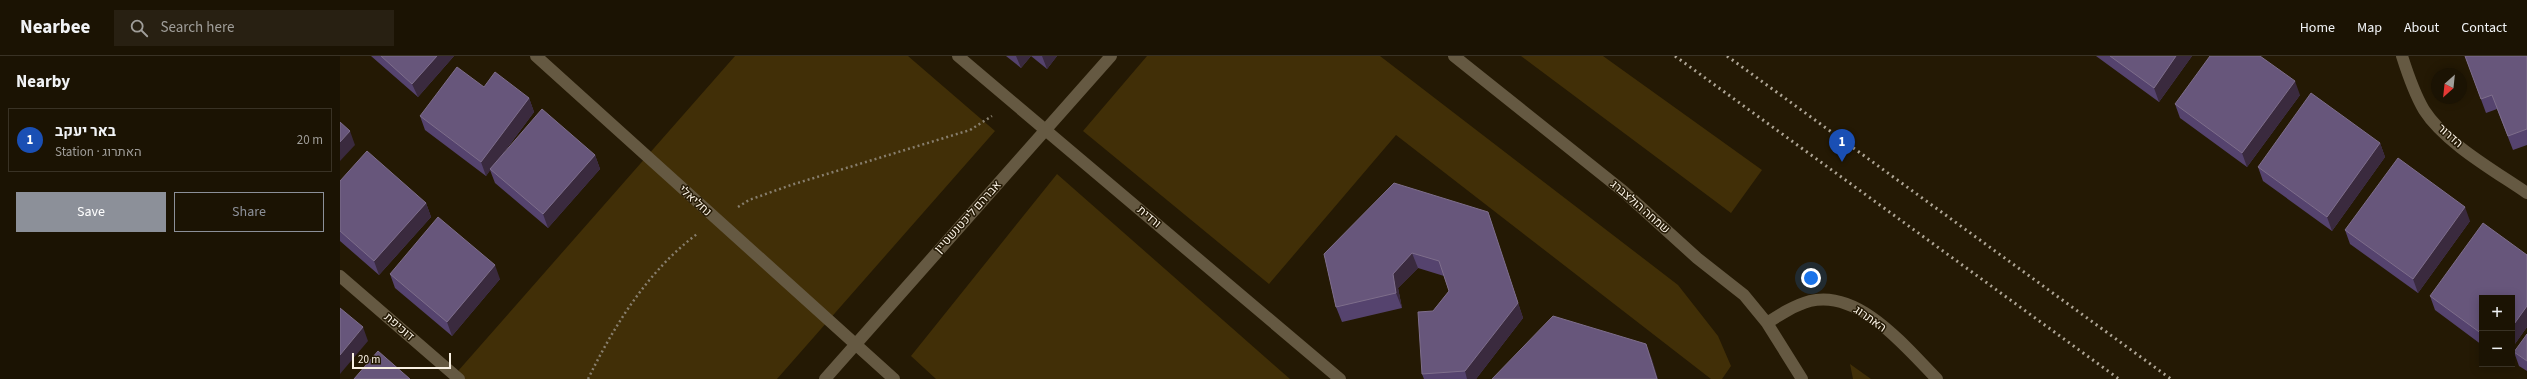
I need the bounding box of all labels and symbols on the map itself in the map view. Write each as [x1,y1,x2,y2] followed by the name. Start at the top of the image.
[2431,68,2467,104] north arrow
[2434,120,2466,152] street label: הדרור
[1829,129,1855,162] pin: 1
[1606,176,1674,238] street label: שמחה הולצברג
[931,177,1005,257] street label: אברהם ליכטנשטיין
[675,182,715,220] street label: נחליאלי
[1133,202,1165,232] street label: ורדית
[1801,268,1821,288] your location
[1850,302,1890,336] street label: האתרוג
[380,309,418,345] street label: דוכיפת
[352,351,451,370] scale bar

